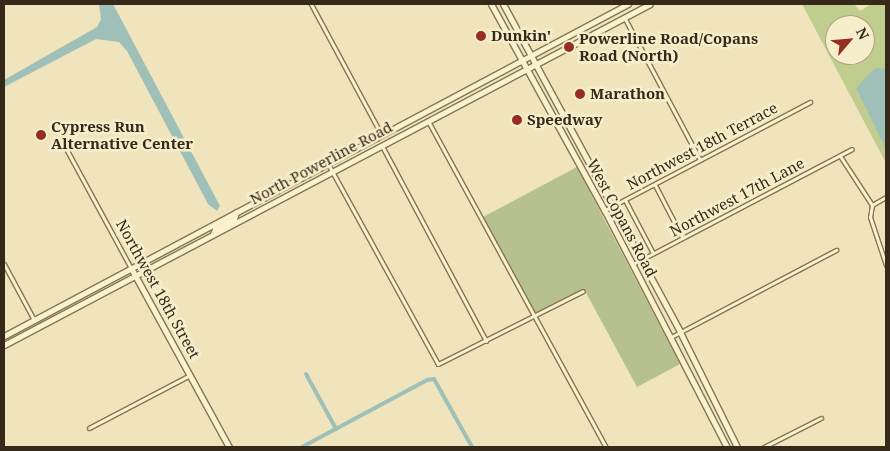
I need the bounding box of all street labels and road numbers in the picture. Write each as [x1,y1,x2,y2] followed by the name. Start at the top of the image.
[623,99,781,193] street label: Northwest 18th Terrace
[247,118,395,208] street label: North Powerline Road
[667,154,807,240] street label: Northwest 17th Lane
[583,156,661,280] street label: West Copans Road
[112,216,204,362] street label: Northwest 18th Street

